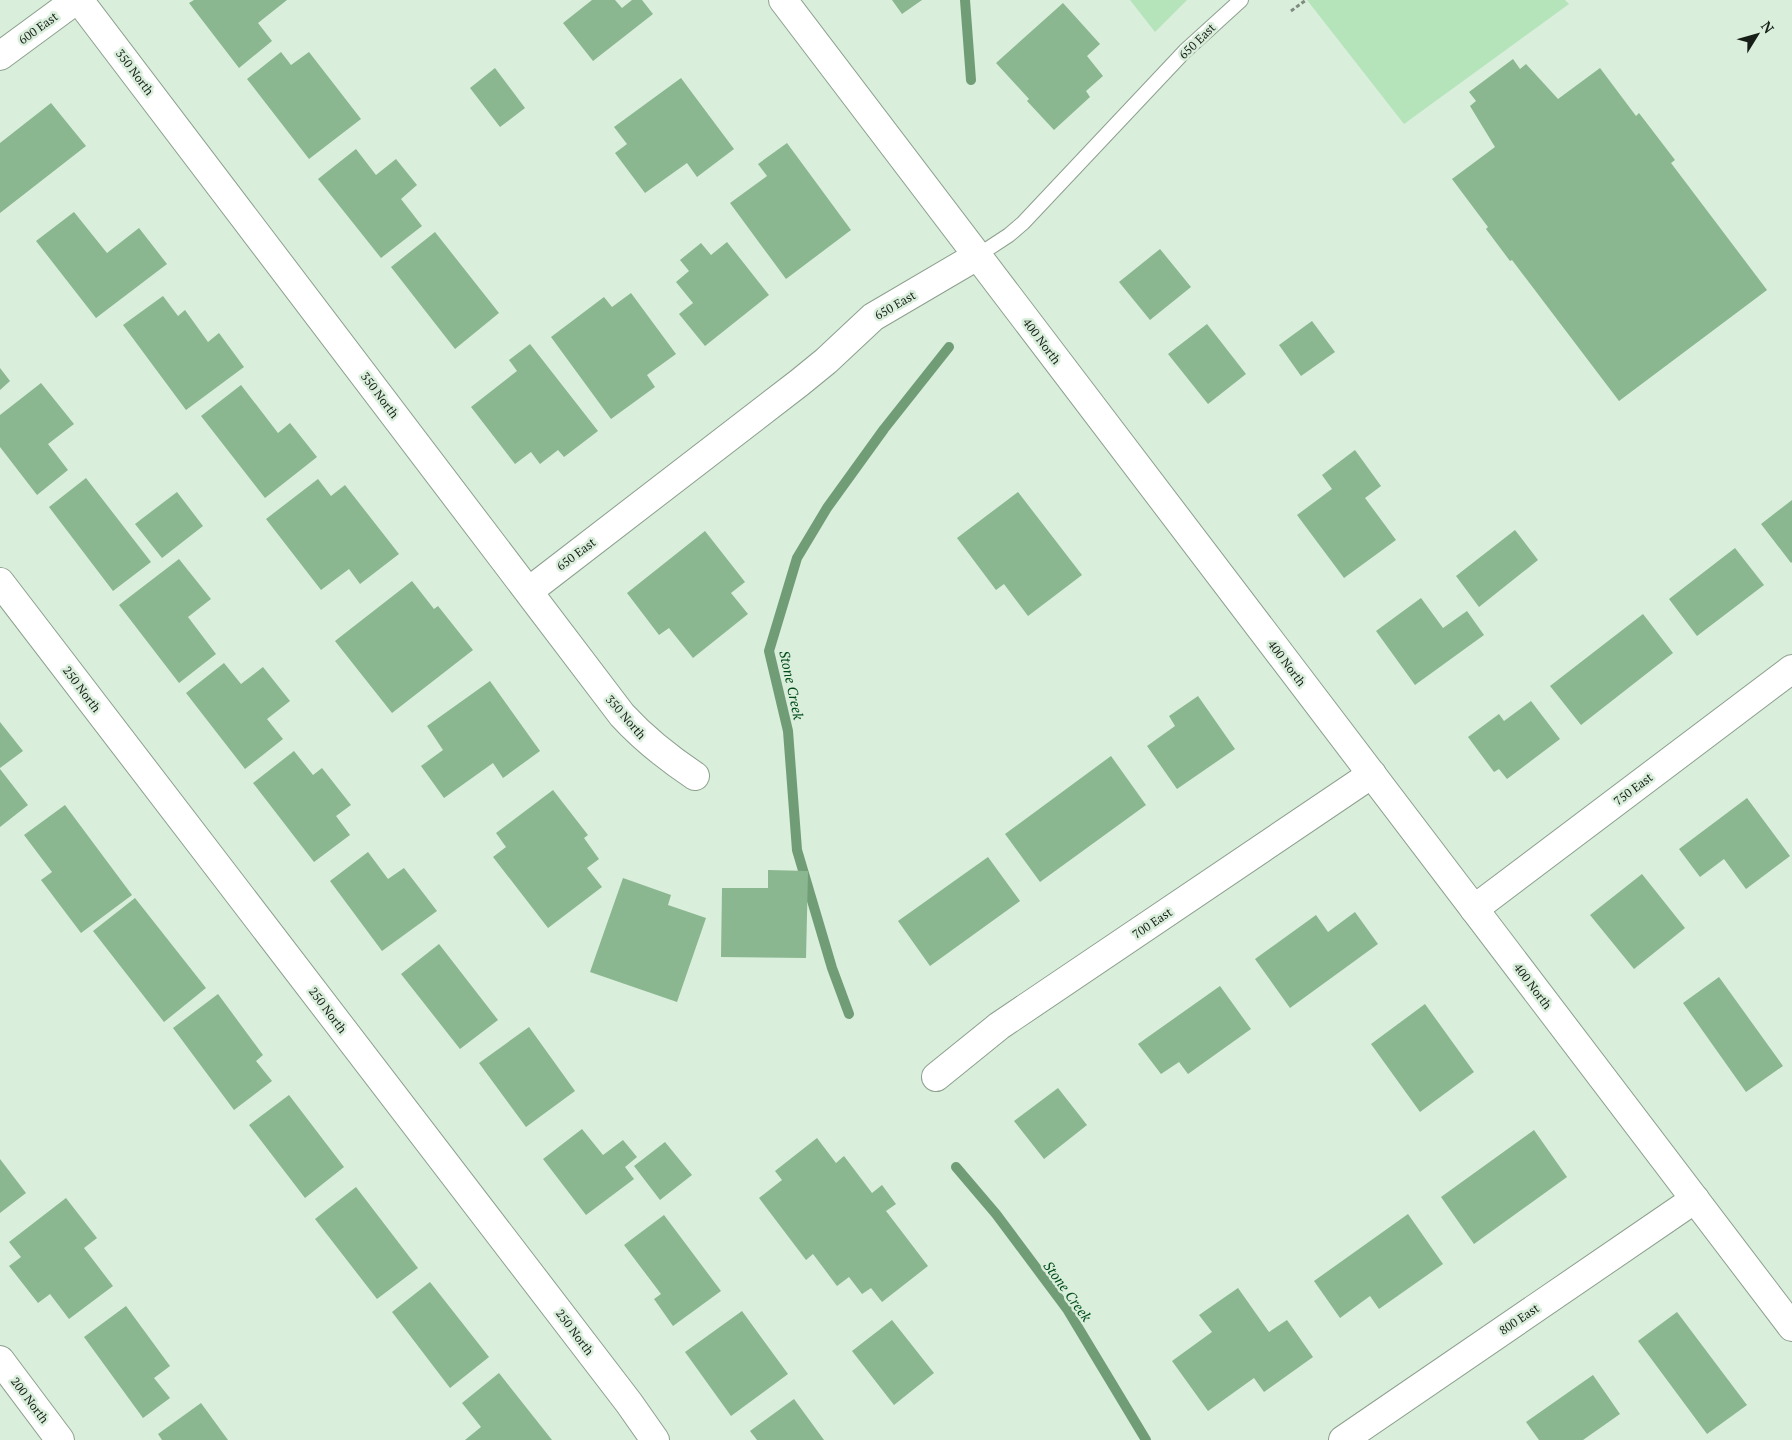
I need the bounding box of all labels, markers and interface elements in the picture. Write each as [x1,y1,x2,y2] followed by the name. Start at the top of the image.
[15,8,61,47] street label: 600 East
[1732,10,1782,60] north arrow
[1757,17,1779,37] text: N
[1176,20,1219,62] street label: 650 East
[113,46,157,98] street label: 350 North
[872,287,919,323] street label: 650 East
[1020,315,1064,367] street label: 400 North
[358,369,402,421] street label: 350 North
[554,534,599,573] street label: 650 East
[1265,637,1309,689] street label: 400 North
[775,649,809,722] water label: Stone Creek
[60,663,104,715] street label: 250 North
[603,692,649,742] street label: 350 North
[1611,769,1656,808] street label: 750 East
[1129,904,1175,942] street label: 700 East
[1511,960,1555,1012] street label: 400 North
[306,984,350,1036] street label: 250 North
[1040,1257,1097,1325] water label: Stone Creek
[1496,1300,1542,1338] street label: 800 East
[553,1306,597,1358] street label: 250 North
[8,1374,52,1426] street label: 200 North

